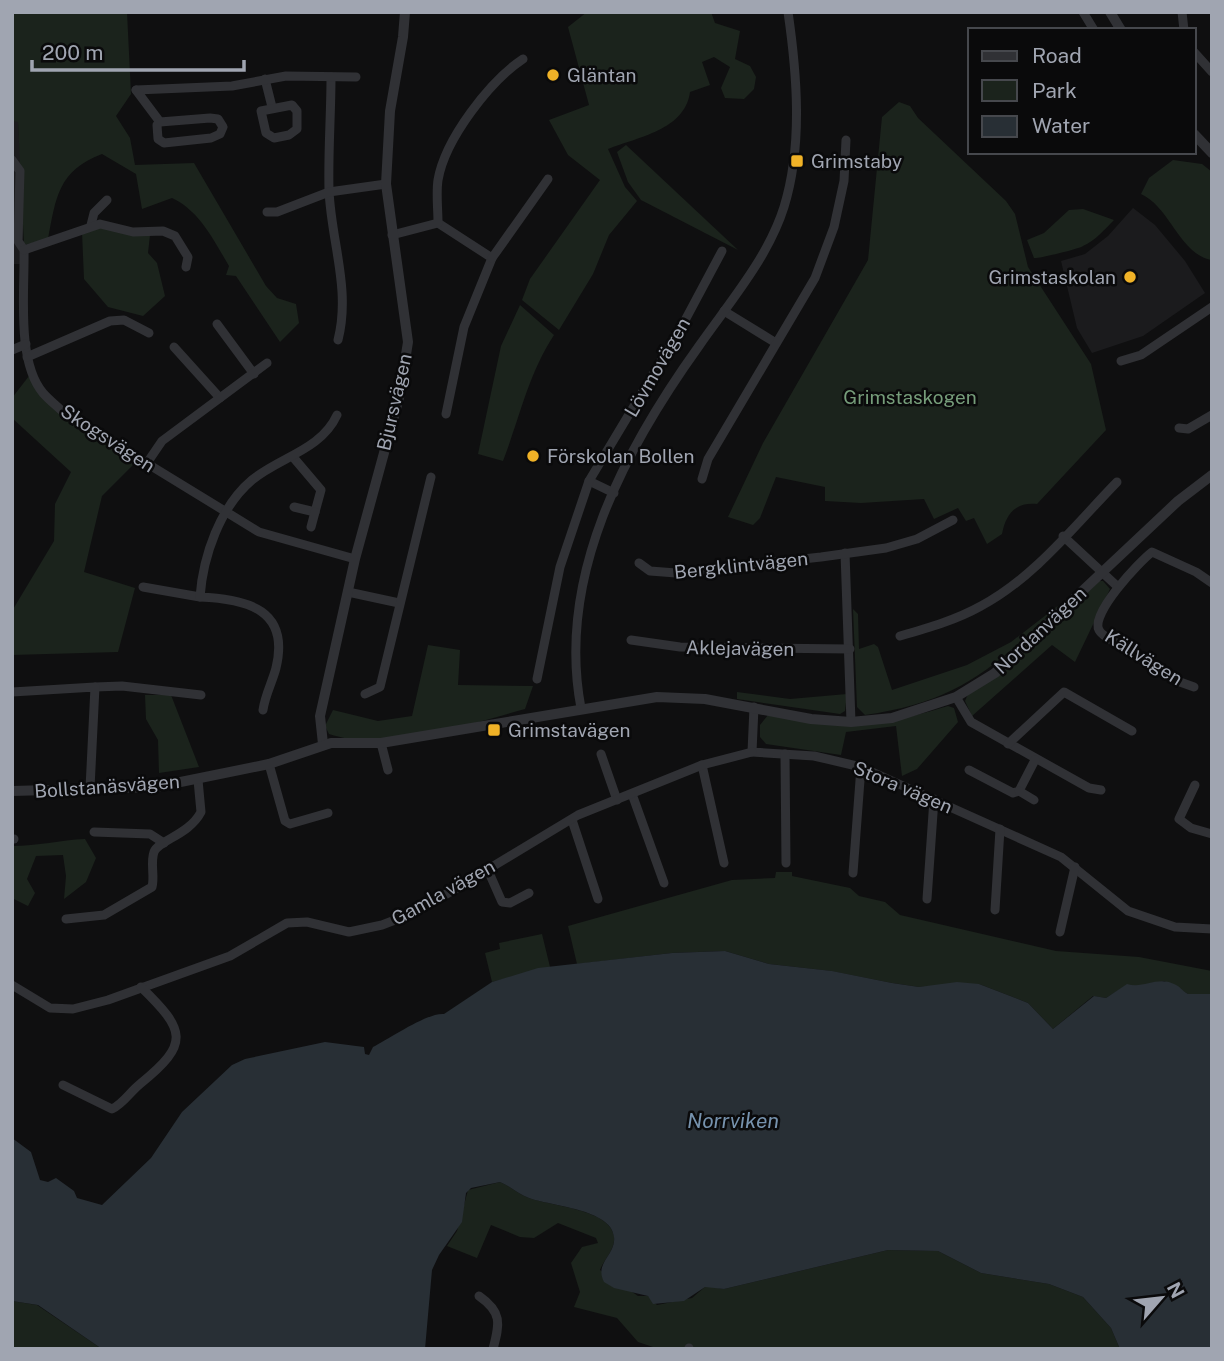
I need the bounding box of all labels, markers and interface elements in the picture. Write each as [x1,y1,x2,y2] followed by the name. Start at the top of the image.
[32,28,243,72] scale bar
[968,28,1196,154] legend
[42,40,103,65] text: 200 m
[1032,43,1082,68] text: Road
[567,64,636,86] place label: Gläntan
[545,67,561,83] marker: Gläntan
[1032,78,1077,103] text: Park
[1032,113,1090,138] text: Water
[811,150,902,172] place label: Grimstaby
[789,153,805,169] marker: Grimstaby
[989,266,1116,288] place label: Grimstaskolan
[1122,269,1138,285] marker: Grimstaskolan
[620,314,694,420] street label: Lövmovägen
[372,351,416,453] street label: Bjursvägen
[843,386,977,408] park label: Grimstaskogen
[57,399,159,477] street label: Skogsvägen
[547,445,694,467] place label: Förskolan Bollen
[525,448,541,464] marker: Förskolan Bollen
[673,547,809,583] street label: Bergklintvägen
[989,582,1091,678] street label: Nordanvägen
[1101,625,1187,689] street label: Källvägen
[686,636,794,660] street label: Aklejavägen
[508,719,631,741] place label: Grimstavägen
[486,722,502,738] marker: Grimstavägen
[850,756,956,818] street label: Stora vägen
[34,770,180,802] street label: Bollstanäsvägen
[388,855,498,929] street label: Gamla vägen
[687,1108,779,1133] water label: Norrviken
[1126,1263,1196,1333] north arrow
[1163,1278,1189,1302] text: N

